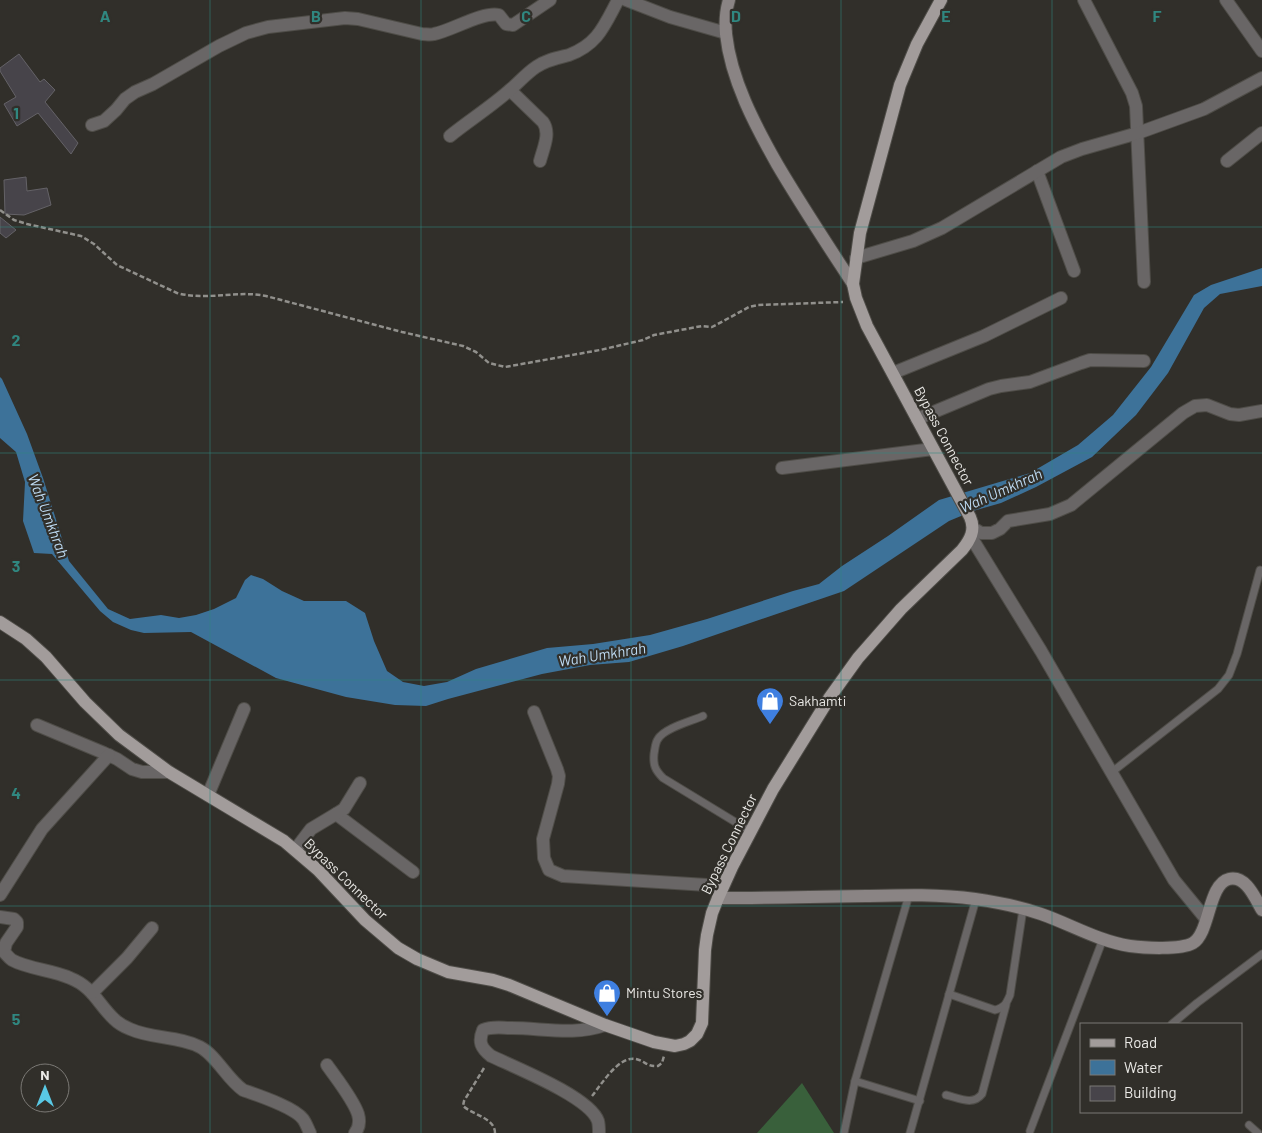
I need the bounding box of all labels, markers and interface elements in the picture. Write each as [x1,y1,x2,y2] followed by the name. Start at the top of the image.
[100,6,111,25] text: A
[311,6,321,25] text: B
[521,6,531,25] text: C
[731,6,741,25] text: D
[941,6,951,25] text: E
[1153,6,1162,25] text: F
[13,103,19,122] text: 1
[12,330,21,349] text: 2
[911,383,978,488] street label: Bypass Connector
[957,464,1045,516] water label: Wah Umkhrah
[25,471,73,560] water label: Wah Umkhrah
[12,556,20,575] text: 3
[557,638,647,670] water label: Wah Umkhrah
[755,686,785,725] shop icon: Sakhamti
[789,692,846,709] place label: Sakhamti
[11,783,21,802] text: 4
[697,791,760,897] street label: Bypass Connector
[301,834,392,923] street label: Bypass Connector
[592,978,622,1017] shop icon: Mintu Stores
[626,984,703,1001] place label: Mintu Stores
[12,1009,21,1028] text: 5
[1080,1023,1242,1113] legend
[1124,1033,1157,1051] text: Road
[1124,1058,1163,1076] text: Water
[20,1063,70,1113] north arrow
[40,1066,50,1083] text: N
[1124,1083,1177,1101] text: Building

